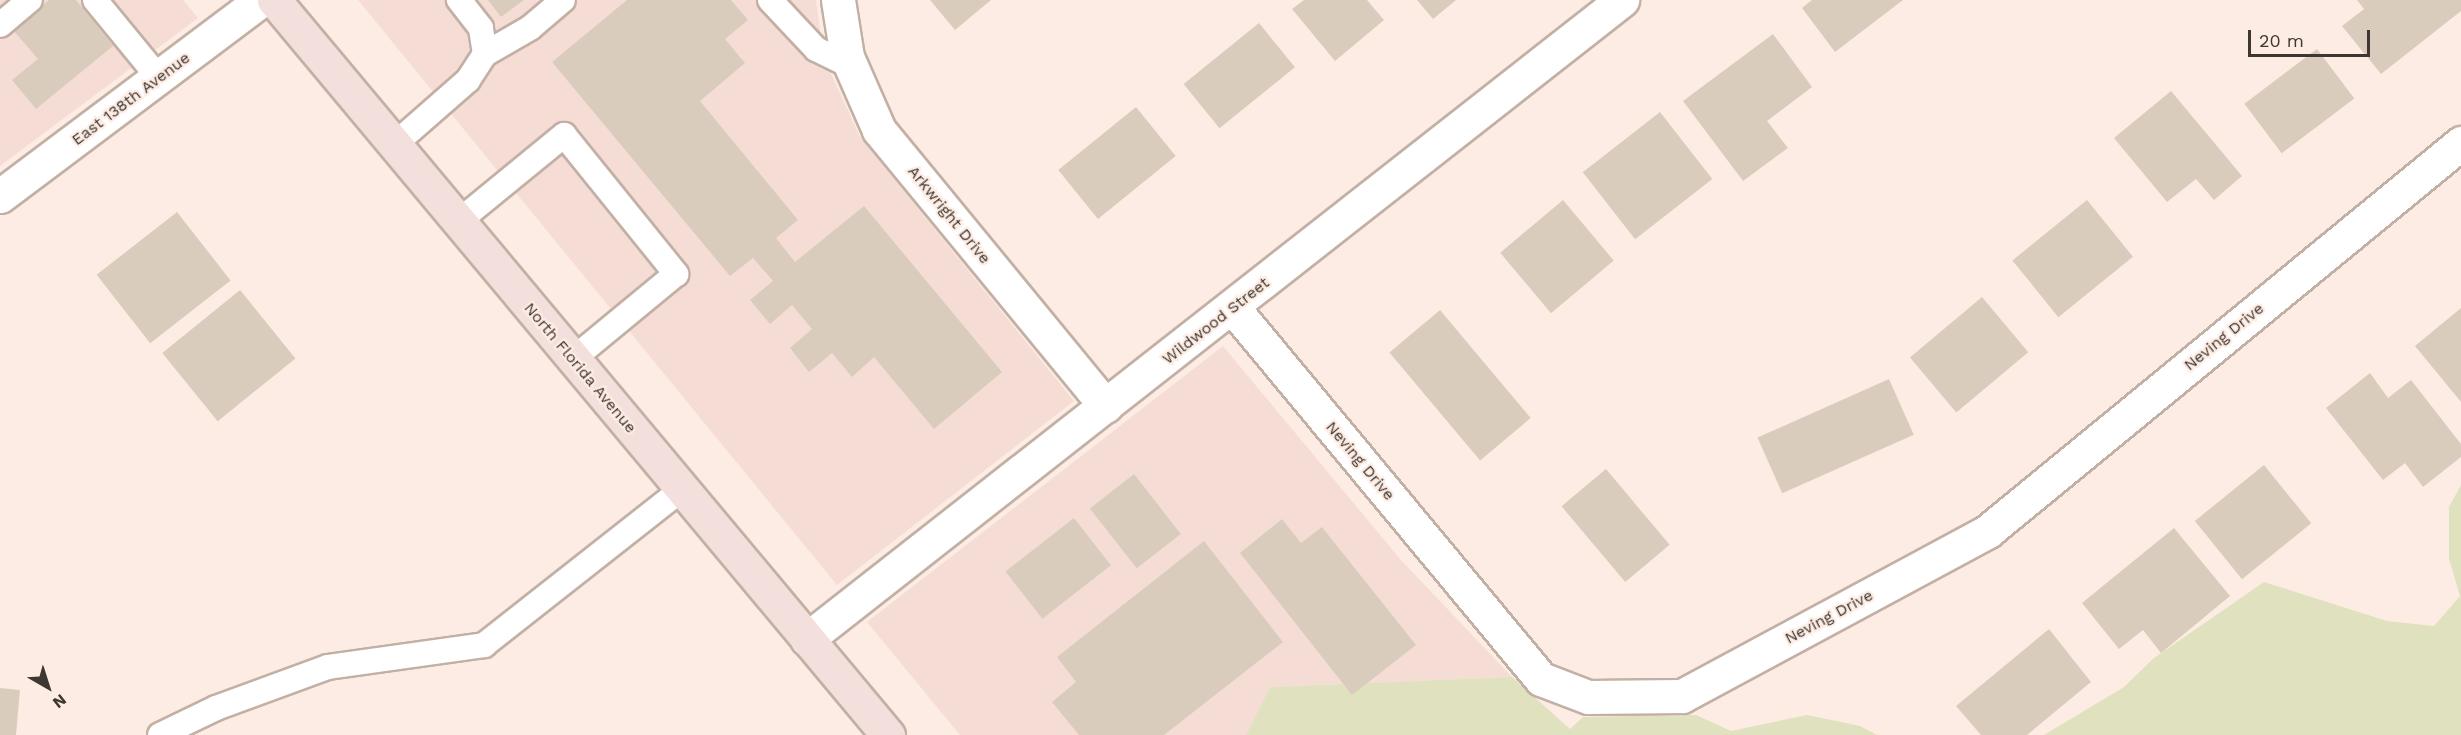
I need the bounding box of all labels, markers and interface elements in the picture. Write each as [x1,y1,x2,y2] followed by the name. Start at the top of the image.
[2251,18,2372,56] scale bar
[2259,30,2304,51] text: 20 m
[68,48,194,150] street label: East 138th Avenue
[904,162,994,268] street label: Arkwright Drive
[1159,273,1273,369] street label: Wildwood Street
[519,298,641,438] street label: North Florida Avenue
[2180,299,2268,375] street label: Neving Drive
[1322,418,1398,504] street label: Neving Drive
[1782,586,1876,648] street label: Neving Drive
[18,657,78,717] north arrow
[49,690,70,712] text: N

